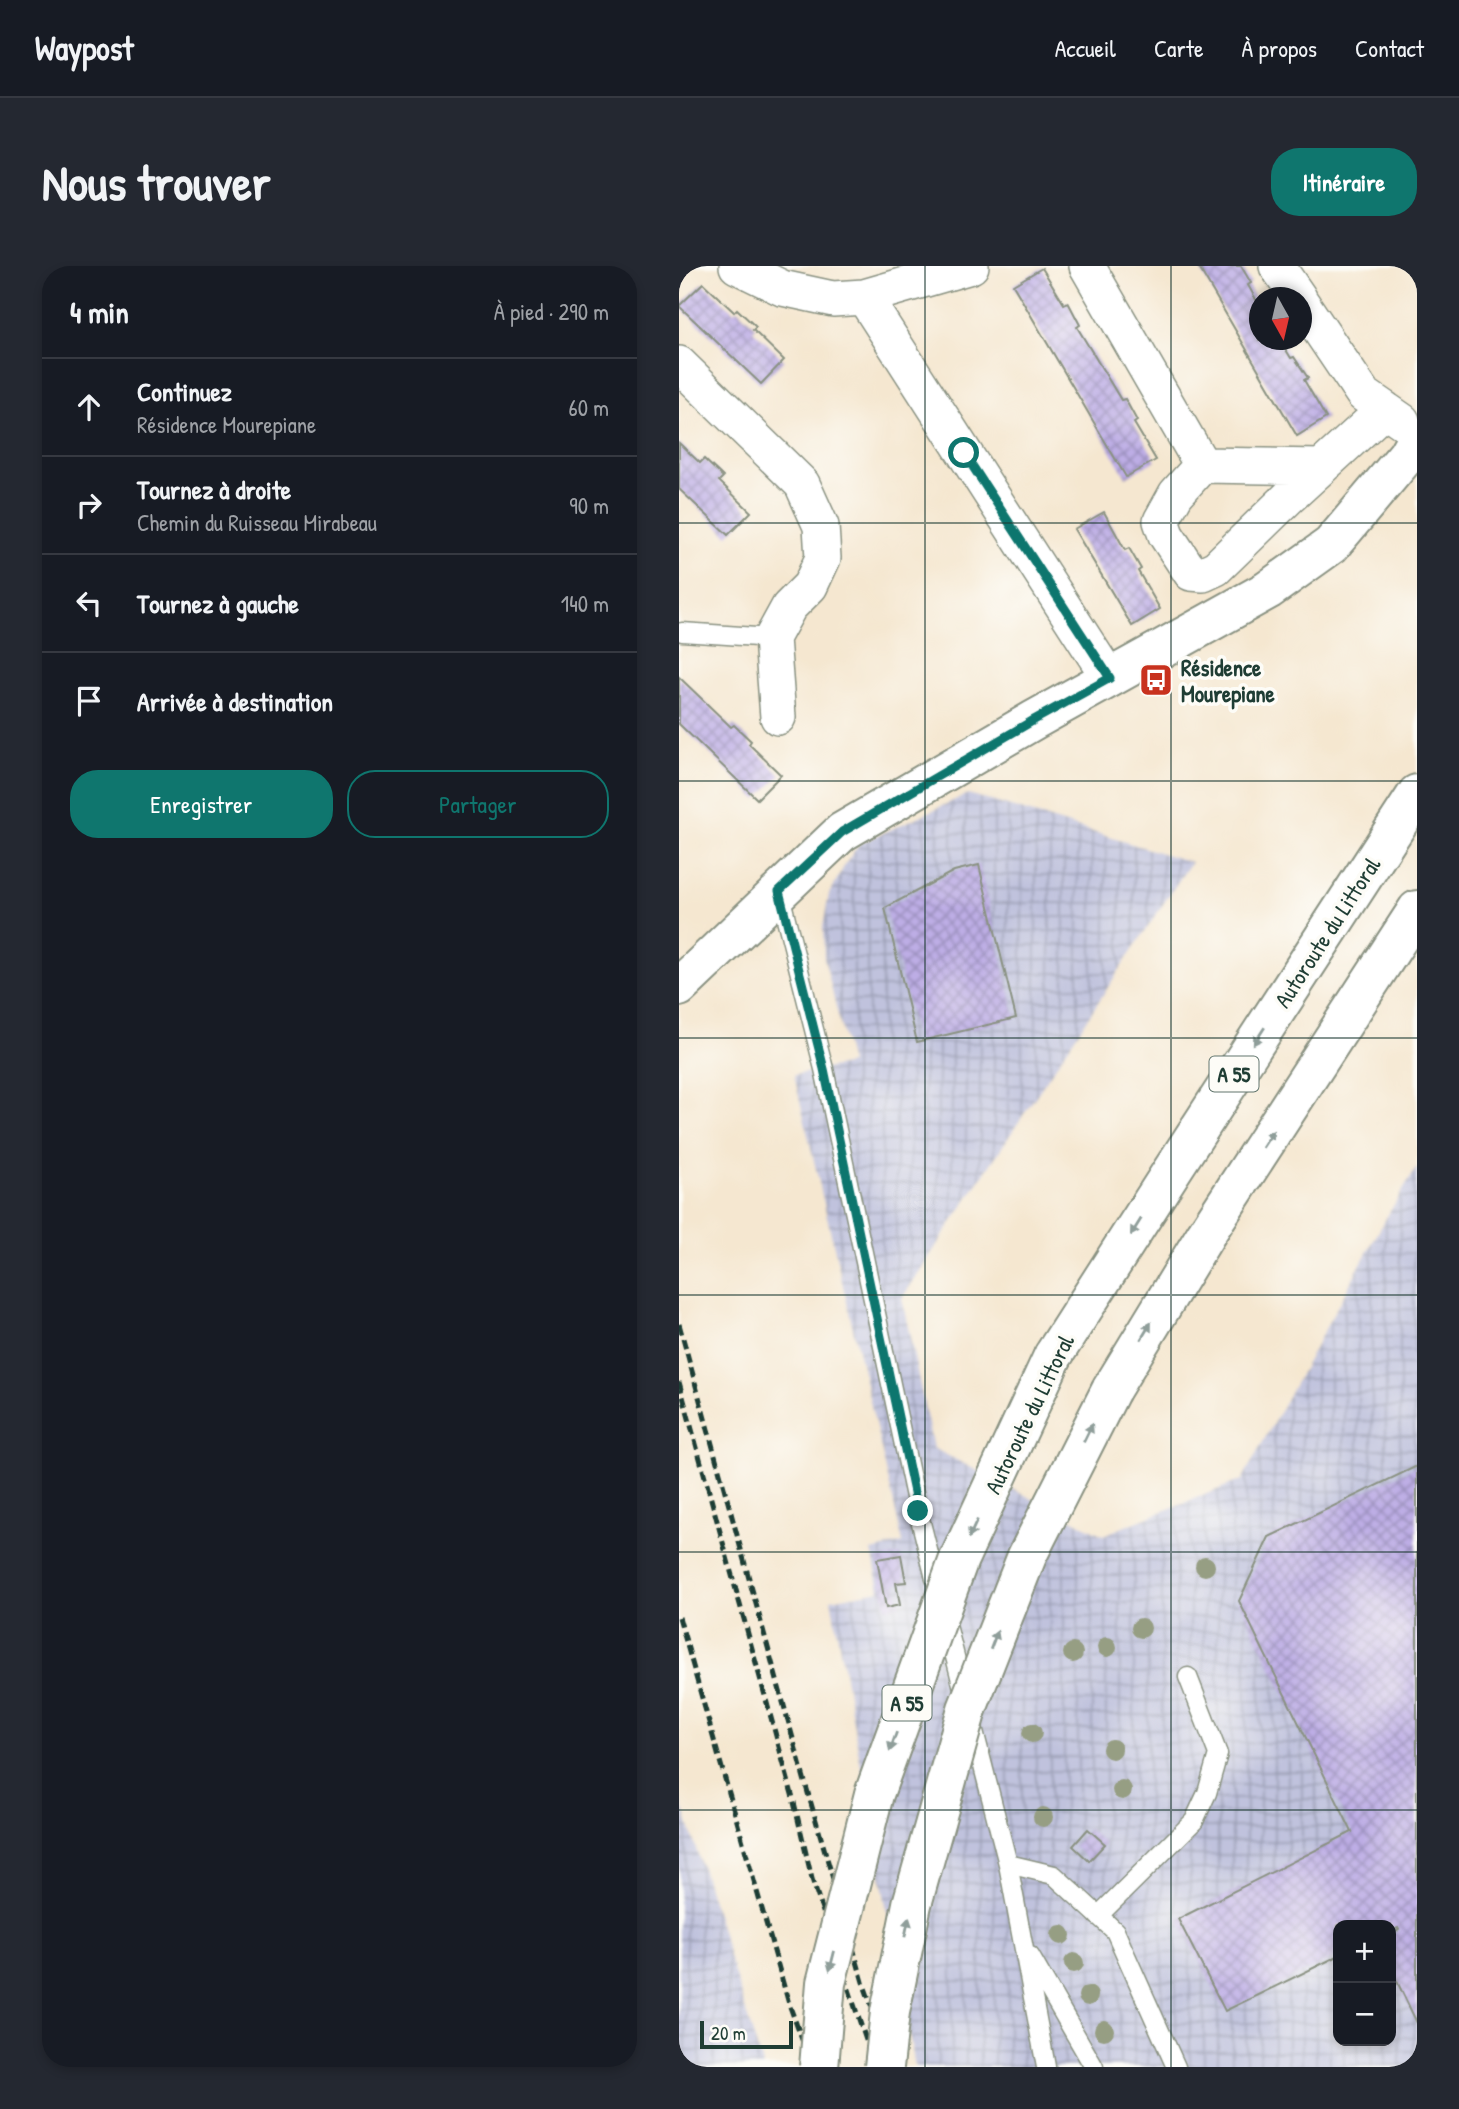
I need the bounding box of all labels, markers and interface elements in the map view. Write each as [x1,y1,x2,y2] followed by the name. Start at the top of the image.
[35,26,134,70] text: Waypost
[1055,32,1116,64] text: Accueil
[1154,32,1203,64] text: Carte
[1241,32,1317,64] text: À propos
[1355,32,1424,64] text: Contact
[1271,148,1417,216] button: Itinéraire
[42,149,271,215] text: Nous trouver
[1249,287,1312,350] north arrow
[70,292,129,332] text: 4 min
[494,296,609,327] text: À pied · 290 m
[137,374,232,409] text: Continuez
[70,388,108,426] icon: ahead
[569,392,609,423] text: 60 m
[137,409,316,440] text: Résidence Mourepiane
[948,437,979,468] route start
[137,472,291,507] text: Tournez à droite
[70,486,108,524] icon: right
[569,490,609,521] text: 90 m
[137,507,377,538] text: Chemin du Ruisseau Mirabeau
[70,584,108,622] icon: left
[137,586,299,621] text: Tournez à gauche
[561,588,609,619] text: 140 m
[1181,652,1276,710] place label: Résidence Mourepiane
[1137,661,1175,699] bus stop icon: Résidence Mourepiane
[70,682,108,720] icon: arrive
[137,684,333,719] text: Arrivée à destination
[70,770,333,838] button: Enregistrer
[347,770,609,838] button: Partager
[1267,850,1388,1013] street label: Autoroute du Littoral
[1253,1026,1266,1046] one-way arrow
[1209,1056,1259,1092] road number: A 55
[1261,1129,1274,1149] one-way arrow
[1129,1217,1142,1236] one-way arrow
[1140,1322,1153,1341] one-way arrow
[977,1328,1081,1499] street label: Autoroute du Littoral
[1083,1423,1094,1443] one-way arrow
[902,1495,933,1526] route end
[967,1519,979,1539] one-way arrow
[989,1629,1000,1650] one-way arrow
[883,1686,931,1720] road number: A 55
[887,1732,898,1753] one-way arrow
[902,1916,913,1938] one-way arrow
[1333,1920,1396,2046] map controls
[1333,1920,1396,1983] button: +
[826,1950,837,1972] one-way arrow
[1333,1983,1396,2046] button: −
[700,2018,793,2050] scale bar
[711,2020,746,2046] text: 20 m

